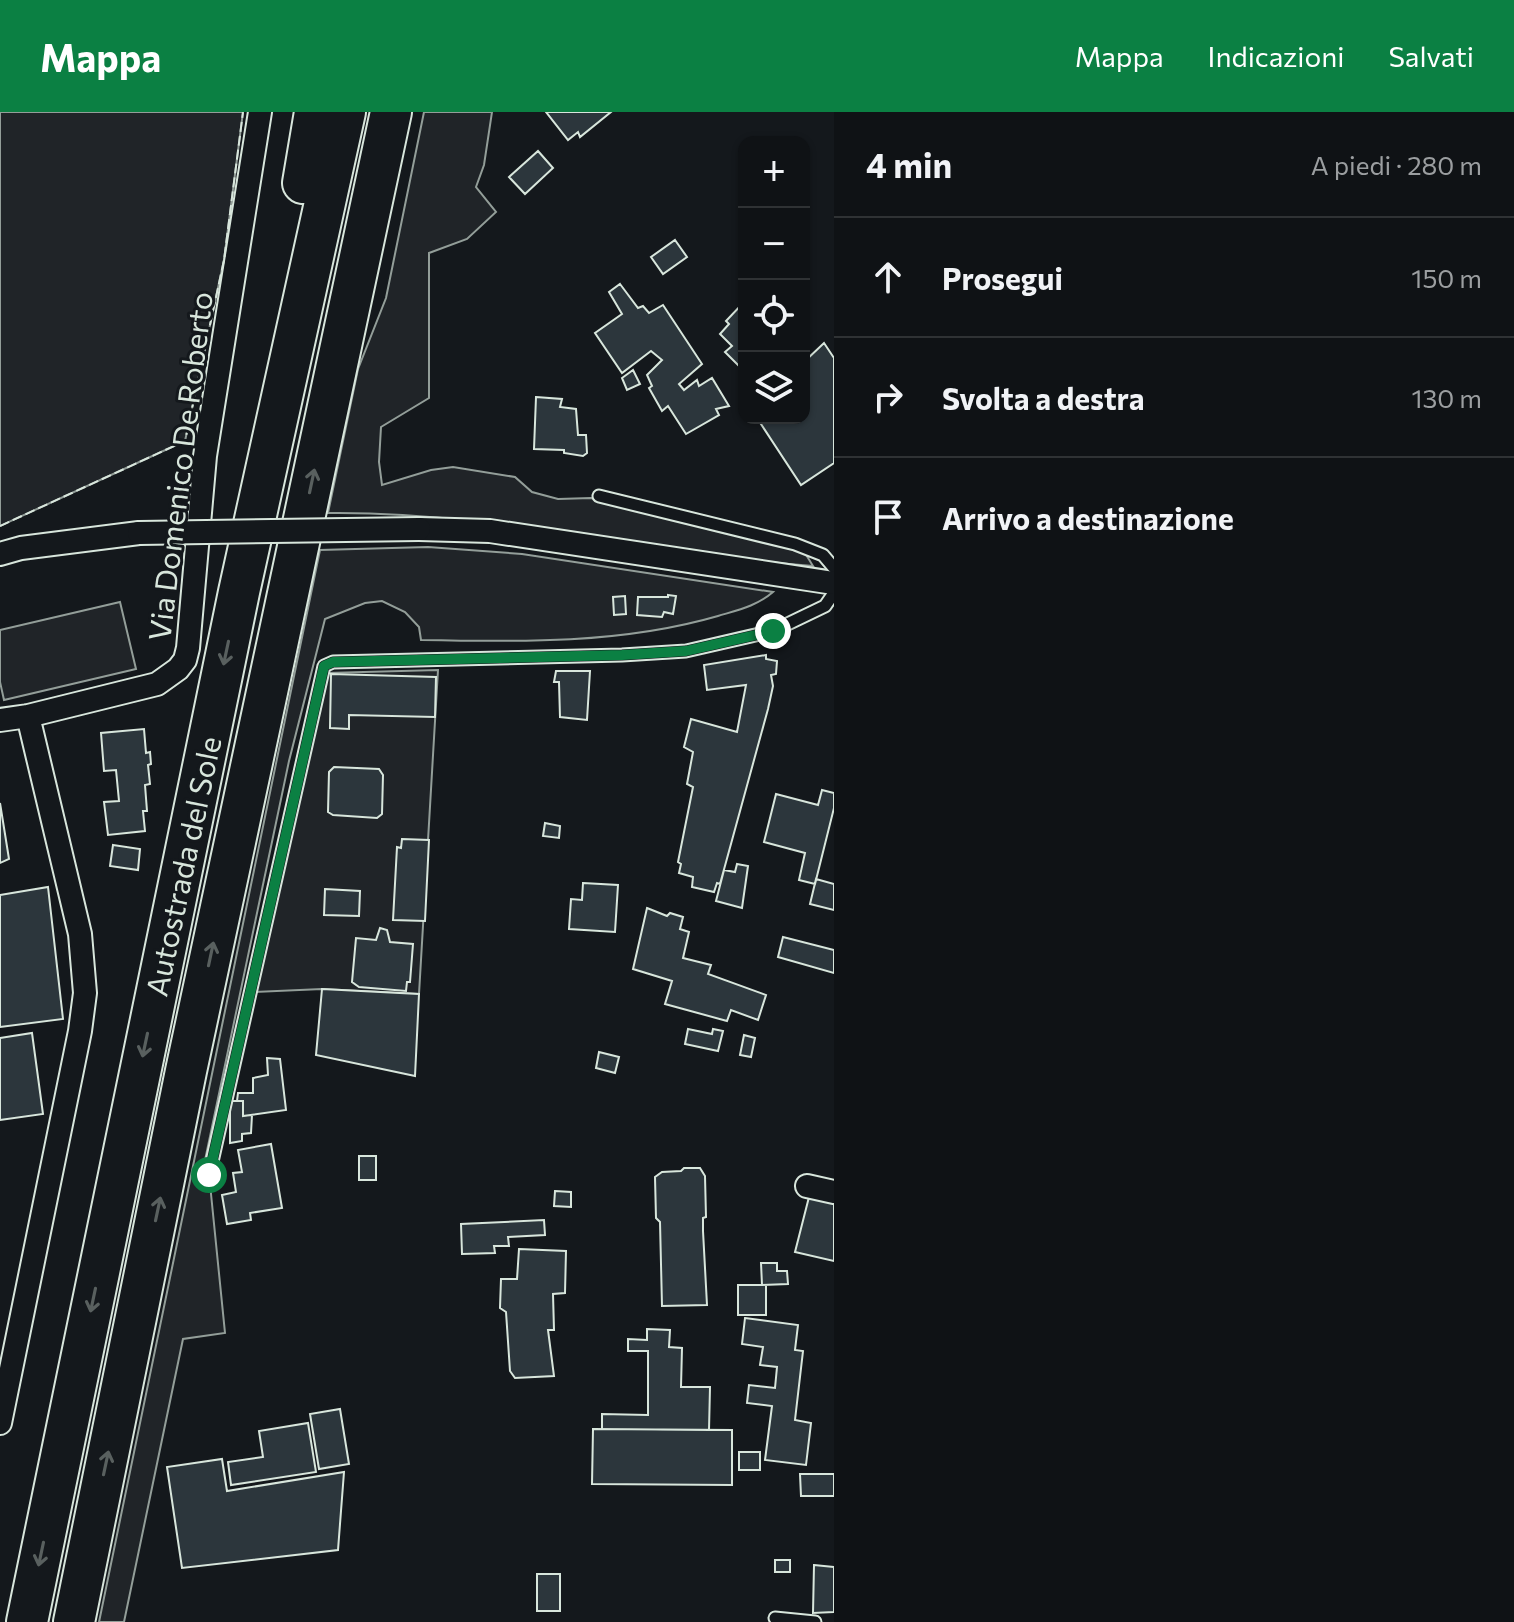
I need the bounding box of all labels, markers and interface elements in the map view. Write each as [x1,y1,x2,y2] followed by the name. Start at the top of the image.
[40,33,161,80] text: Mappa
[1075,39,1164,73] text: Mappa
[1208,39,1344,73] text: Indicazioni
[1388,39,1474,73] text: Salvati
[738,136,810,424] map controls
[738,136,810,208] button: +
[866,143,952,185] text: 4 min
[1311,149,1482,180] text: A piedi · 280 m
[738,208,810,280] button: −
[866,255,910,299] icon: ahead
[942,259,1063,296] text: Prosegui
[1411,262,1482,293] text: 150 m
[738,280,810,352] button: locate
[139,289,219,643] street label: Via Domenico De Roberto
[738,352,810,424] button: layers
[866,375,910,419] icon: right
[942,379,1144,416] text: Svolta a destra
[1411,382,1482,413] text: 130 m
[305,468,320,494] one-way arrow
[866,495,910,539] icon: arrive
[942,499,1234,536] text: Arrivo a destinazione
[755,613,791,649] route end
[218,640,233,665] one-way arrow
[136,733,228,999] street label: Autostrada del Sole
[204,942,219,967] one-way arrow
[137,1032,152,1057] one-way arrow
[191,1157,227,1193] route start
[151,1196,166,1222] one-way arrow
[85,1286,100,1312] one-way arrow
[99,1451,114,1477] one-way arrow
[33,1541,48,1567] one-way arrow

